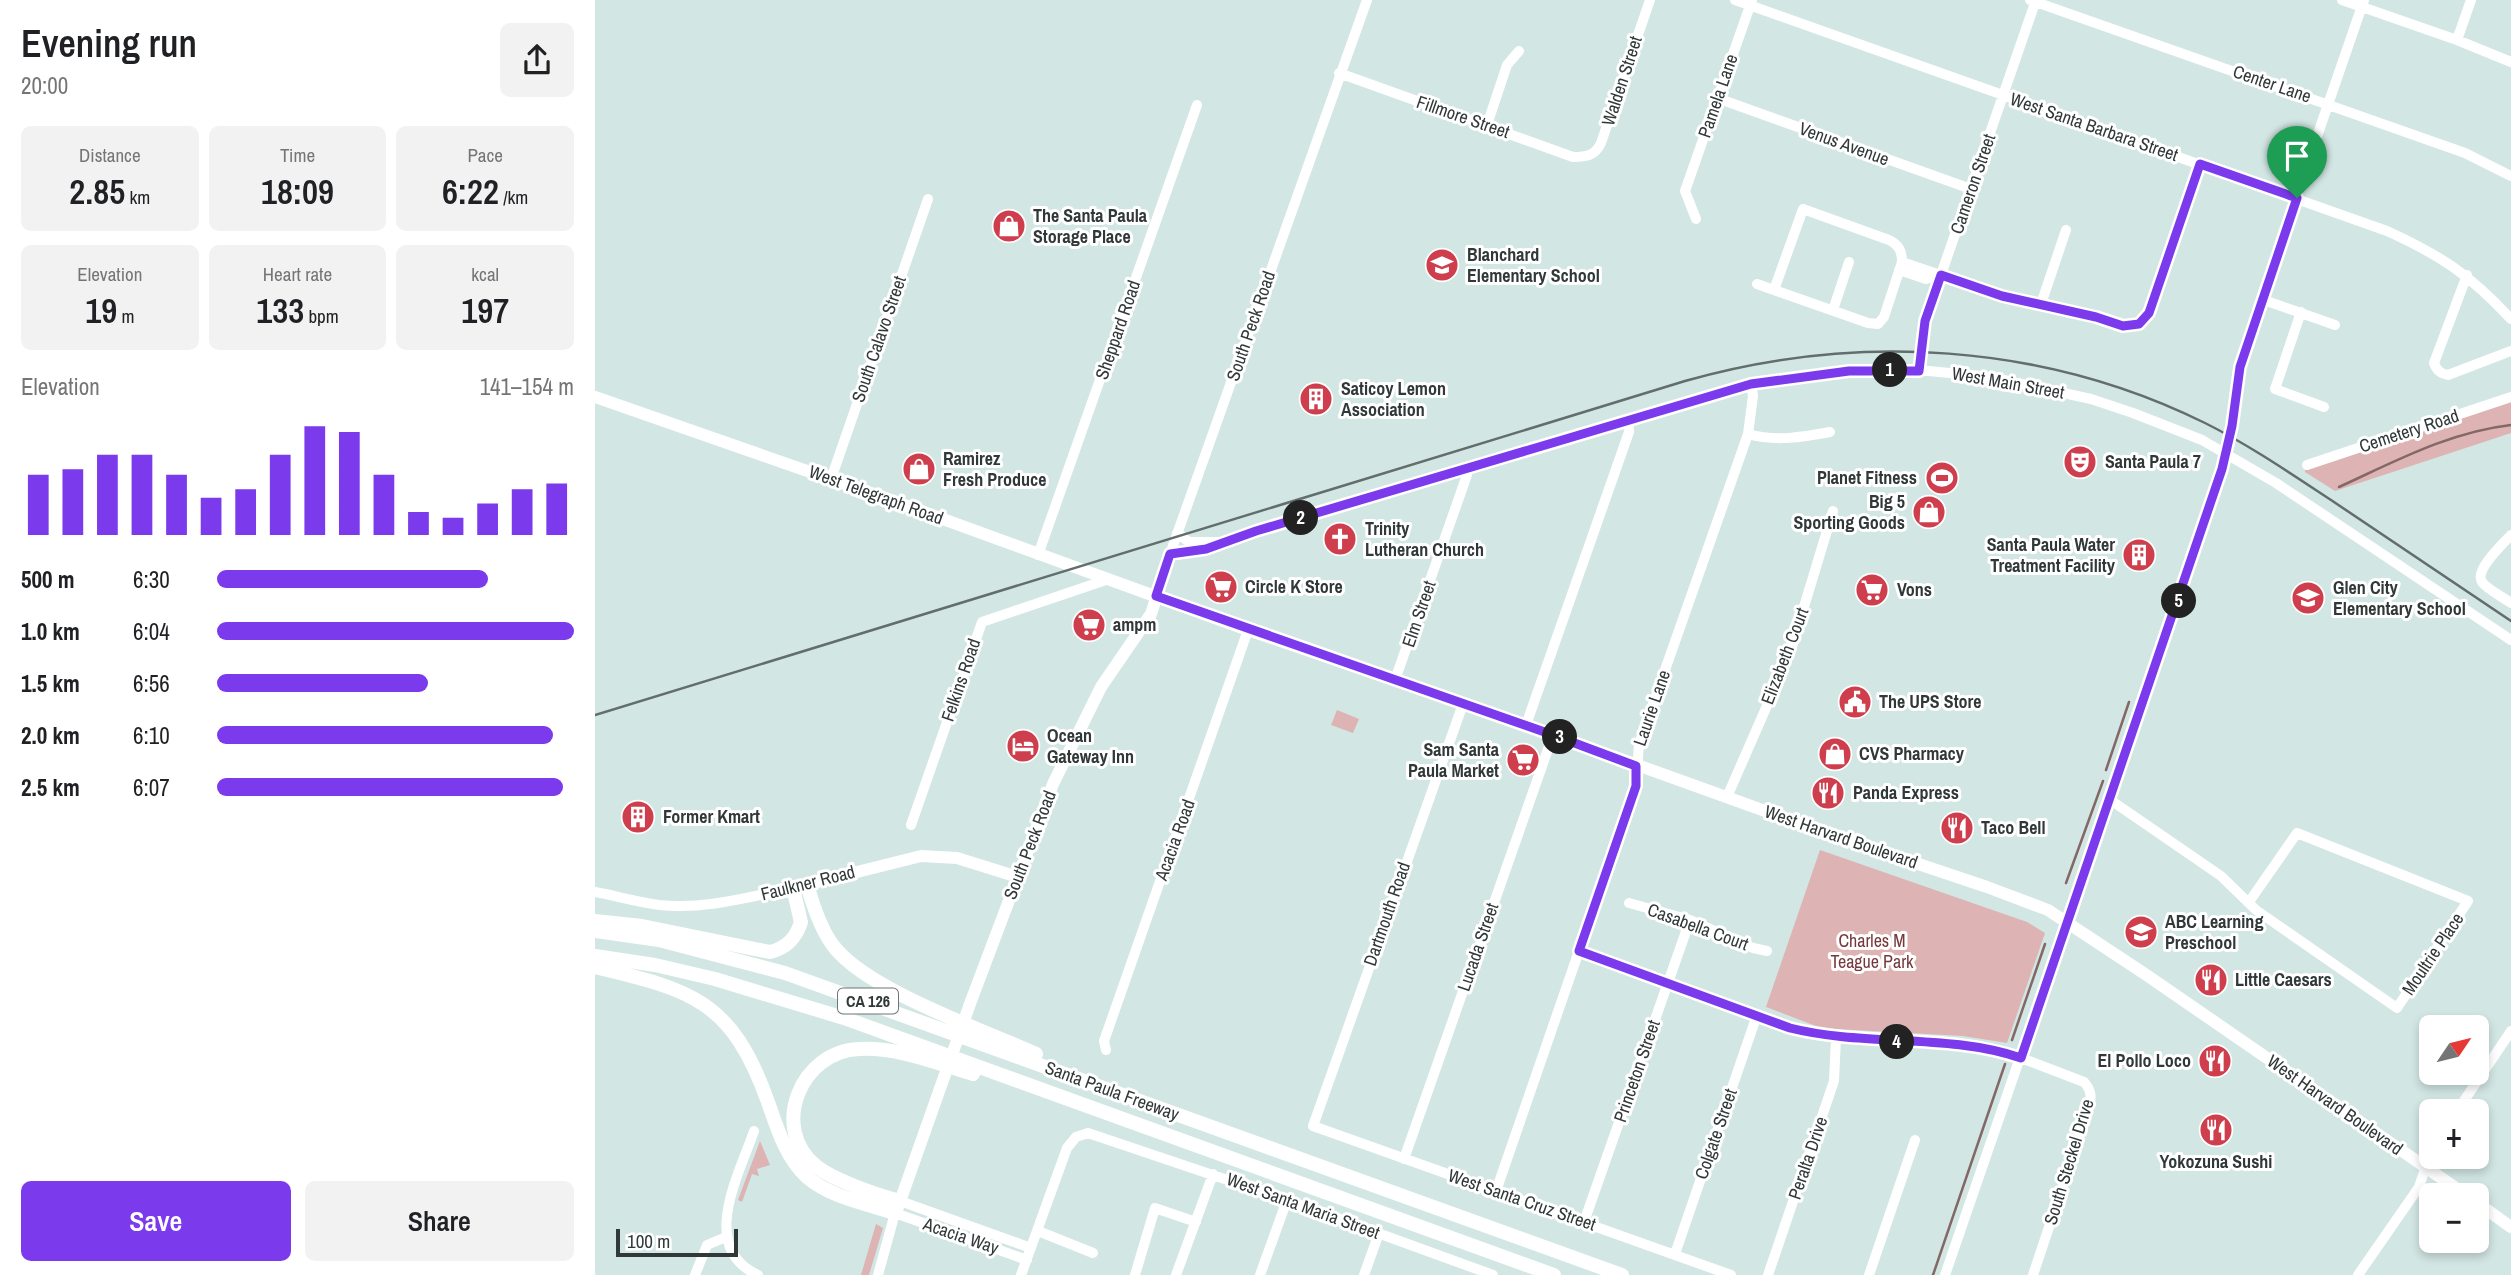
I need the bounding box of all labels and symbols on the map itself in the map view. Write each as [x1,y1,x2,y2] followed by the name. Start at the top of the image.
[1595,33,1648,129] street label: Walden Street
[1692,51,1744,141] street label: Pamela Lane
[2230,58,2315,109] street label: Center Lane
[2007,86,2182,167] street label: West Santa Barbara Street
[1413,89,1513,144] street label: Fillmore Street
[1796,116,1893,171] street label: Venus Avenue
[2267,126,2327,198] pin
[1944,131,2001,237] street label: Cameron Street
[1033,203,1148,249] place label: The Santa Paula Storage Place
[990,207,1028,245] shop icon: The Santa Paula Storage Place
[1467,242,1600,288] place label: Blanchard Elementary School
[1423,246,1461,284] school or university icon: Blanchard Elementary School
[1220,267,1281,384] street label: South Peck Road
[845,272,912,405] street label: South Calavo Street
[1089,277,1146,383] street label: Sheppard Road
[1873,352,1907,388] pin: 1
[1950,360,2066,405] street label: West Main Street
[1341,376,1446,422] place label: Saticoy Lemon Association
[1297,380,1335,418] building icon: Saticoy Lemon Association
[2356,403,2462,458] street label: Cemetery Road
[2061,443,2099,481] theatre icon: Santa Paula 7
[943,446,1046,492] place label: Ramirez Fresh Produce
[2105,449,2201,474] place label: Santa Paula 7
[900,450,938,488] shop icon: Ramirez Fresh Produce
[805,459,947,530] street label: West Telegraph Road
[1923,459,1961,497] sports icon: Planet Fitness
[1817,465,1917,490] place label: Planet Fitness
[1793,489,1905,535] place label: Big 5 Sporting Goods
[1910,493,1948,531] shop icon: Big 5 Sporting Goods
[1283,500,1319,536] pin: 2
[1365,516,1484,562] place label: Trinity Lutheran Church
[1321,520,1359,558] church icon: Trinity Lutheran Church
[1987,532,2116,578] place label: Santa Paula Water Treatment Facility
[2120,536,2158,574] building icon: Santa Paula Water Treatment Facility
[1202,568,1240,606] supermarket icon: Circle K Store
[1853,571,1891,609] supermarket icon: Vons
[1245,574,1343,599] place label: Circle K Store
[2333,575,2466,621] place label: Glen City Elementary School
[1395,577,1442,650] street label: Elm Street
[1897,577,1932,602] place label: Vons
[2289,579,2327,617] school or university icon: Glen City Elementary School
[2161,584,2197,618] pin: 5
[1755,604,1814,708] street label: Elizabeth Court
[1070,606,1108,644] supermarket icon: ampm
[1113,612,1156,637] place label: ampm
[935,635,986,725] street label: Felkins Road
[1627,667,1676,749] street label: Laurie Lane
[1836,683,1874,721] public building icon: The UPS Store
[1879,689,1982,714] place label: The UPS Store
[1543,720,1577,754] pin: 3
[1047,723,1134,769] place label: Ocean Gateway Inn
[1004,727,1042,765] hotel icon: Ocean Gateway Inn
[1816,735,1854,773] shop icon: CVS Pharmacy
[1408,737,1500,783] place label: Sam Santa Paula Market
[1504,741,1542,779] supermarket icon: Sam Santa Paula Market
[1859,741,1965,766] place label: CVS Pharmacy
[1809,774,1847,812] restaurant icon: Panda Express
[1853,780,1959,805] place label: Panda Express
[997,787,1062,903] street label: South Peck Road
[1148,796,1201,885] street label: Acacia Road
[619,798,657,836] building icon: Former Kmart
[1761,799,1921,874] street label: West Harvard Boulevard
[663,804,760,829] place label: Former Kmart
[1938,809,1976,847] restaurant icon: Taco Bell
[1981,815,2046,840] place label: Taco Bell
[758,859,858,906] street label: Faulkner Road
[1357,859,1416,969] street label: Dartmouth Road
[1644,897,1752,956] street label: Casabella Court
[1451,899,1504,994] street label: Lucada Street
[2396,908,2469,1000] street label: Moultrie Place
[2165,909,2263,955] place label: ABC Learning Preschool
[2122,913,2160,951] school or university icon: ABC Learning Preschool
[1831,928,1914,974] park label: Charles M Teague Park
[2192,961,2230,999] restaurant icon: Little Caesars
[2235,967,2332,992] place label: Little Caesars
[838,988,898,1014] road number: CA 126
[2419,1015,2489,1085] north arrow
[1607,1016,1666,1125] street label: Princeton Street
[1879,1024,1915,1060] pin: 4
[2196,1042,2234,1080] restaurant icon: El Pollo Loco
[2097,1048,2191,1073] place label: El Pollo Loco
[2262,1048,2408,1161] street label: West Harvard Boulevard
[1042,1055,1183,1127] street label: Santa Paula Freeway
[1688,1085,1743,1183] street label: Colgate Street
[2037,1096,2100,1228] street label: South Steckel Drive
[2197,1111,2235,1149] restaurant icon: Yokozuna Sushi
[1782,1113,1833,1203] street label: Peralta Drive
[2160,1149,2272,1174] place label: Yokozuna Sushi
[1445,1163,1599,1237] street label: West Santa Cruz Street
[1223,1166,1383,1245] street label: West Santa Maria Street
[919,1211,1003,1260] street label: Acacia Way
[616,1226,739,1258] scale bar

